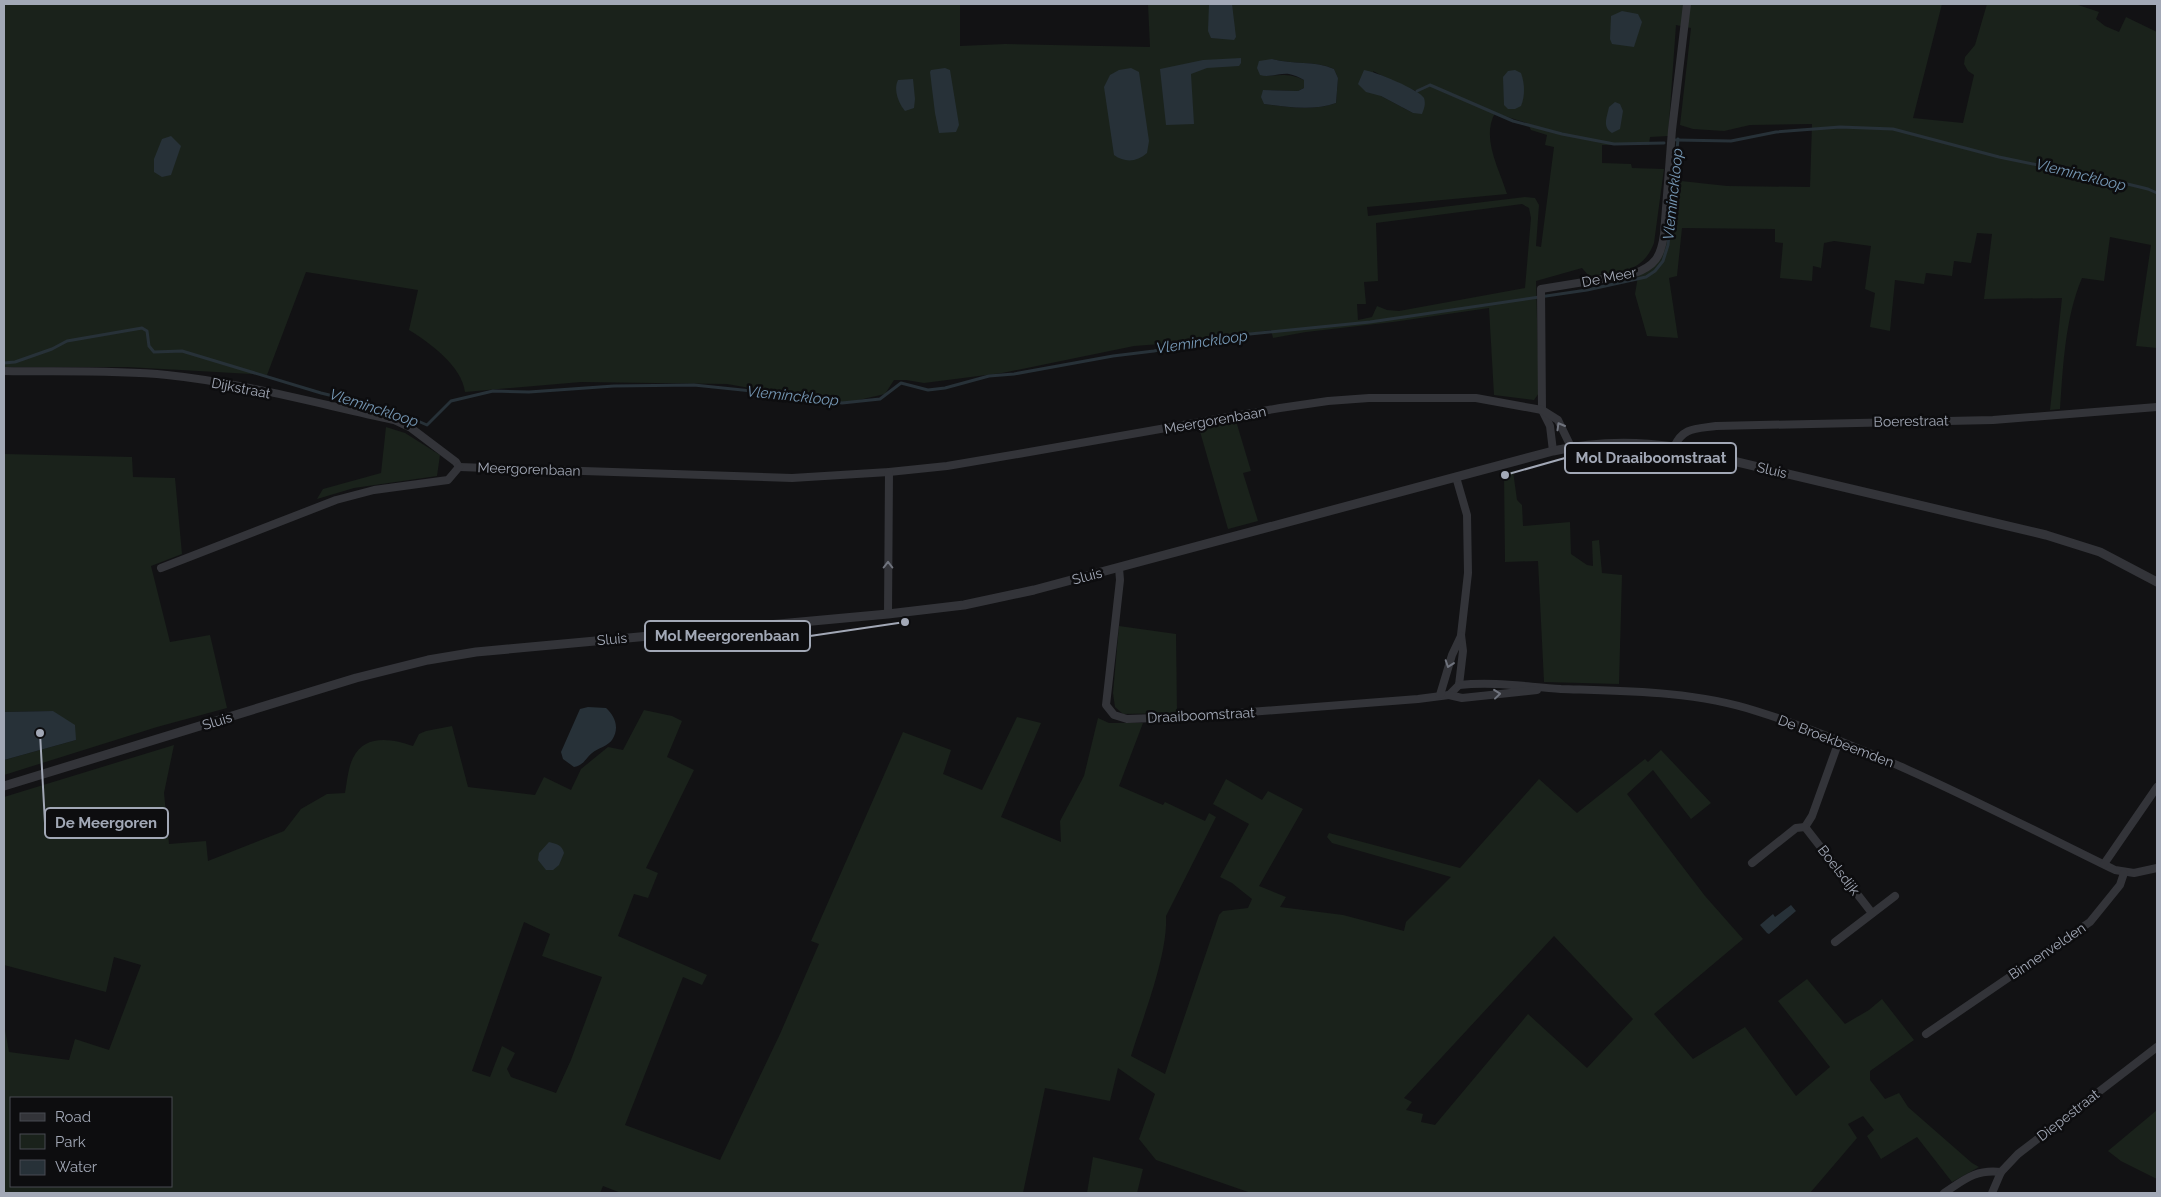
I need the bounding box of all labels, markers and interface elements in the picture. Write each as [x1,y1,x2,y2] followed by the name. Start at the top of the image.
[1659,147,1687,241] water label: Vleminckloop
[2034,155,2128,195] water label: Vleminckloop
[1580,264,1638,290] street label: De Meer
[1155,327,1249,357] water label: Vleminckloop
[210,374,272,402] street label: Dijkstraat
[746,382,840,410] water label: Vleminckloop
[327,385,421,431] water label: Vleminckloop
[1163,403,1267,437] street label: Meergorenbaan
[1873,412,1949,430] street label: Boerestraat
[1556,422,1566,431] one-way arrow
[1565,443,1736,473] callout: Mol Draaiboomstraat
[1576,449,1727,467] text: Mol Draaiboomstraat
[477,459,581,479] street label: Meergorenbaan
[1755,459,1789,481] street label: Sluis
[883,561,893,569] one-way arrow
[1070,564,1104,588] street label: Sluis
[645,621,810,651] callout: Mol Meergorenbaan
[655,627,799,645] text: Mol Meergorenbaan
[596,630,628,648] street label: Sluis
[1444,659,1454,668] one-way arrow
[1493,689,1501,700] one-way arrow
[1147,704,1255,726] street label: Draaiboomstraat
[200,709,234,733] street label: Sluis
[1776,712,1896,770] street label: De Broekbeemden
[45,808,168,838] callout: De Meergoren
[55,814,157,832] text: De Meergoren
[1815,842,1864,899] street label: Boelsdijk
[2006,919,2088,983] street label: Binnenvelden
[2034,1086,2102,1144] street label: Diepestraat
[10,1097,172,1187] legend
[55,1108,91,1126] text: Road
[55,1133,86,1151] text: Park
[55,1158,98,1176] text: Water

